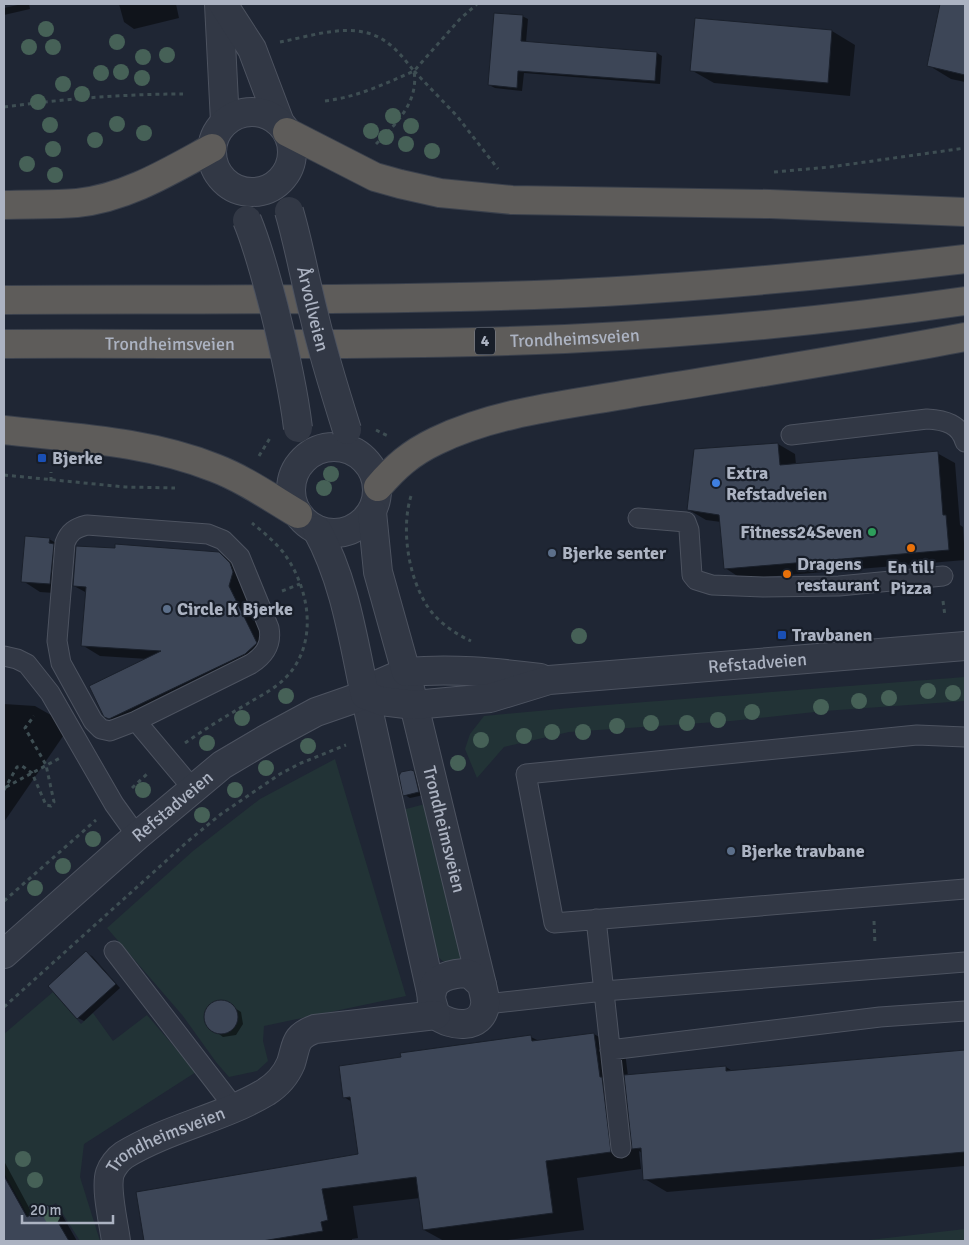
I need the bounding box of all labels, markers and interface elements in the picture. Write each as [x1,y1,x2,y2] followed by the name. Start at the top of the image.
[292,265,334,354] street label: Årvollveien
[510,324,640,352] street label: Trondheimsveien
[475,328,495,354] road number: 4
[105,333,235,355] street label: Trondheimsveien
[52,447,103,469] place label: Bjerke
[36,452,48,464] marker: Bjerke
[726,462,827,505] place label: Extra Refstadveien
[710,477,722,489] marker: Extra Refstadveien
[740,521,862,543] place label: Fitness24Seven
[866,526,878,538] marker: Fitness24Seven
[562,542,667,564] place label: Bjerke senter
[905,542,917,554] marker: En til! Pizza
[546,547,558,559] marker: Bjerke senter
[797,553,880,596] place label: Dragens restaurant
[887,556,935,599] place label: En til! Pizza
[781,568,793,580] marker: Dragens restaurant
[177,598,293,620] place label: Circle K Bjerke
[161,603,173,615] marker: Circle K Bjerke
[792,624,873,646] place label: Travbanen
[776,629,788,641] marker: Travbanen
[707,648,808,678] street label: Refstadveien
[418,764,470,895] street label: Trondheimsveien
[127,766,218,847] street label: Refstadveien
[741,840,865,862] place label: Bjerke travbane
[725,845,737,857] marker: Bjerke travbane
[101,1102,228,1176] street label: Trondheimsveien
[22,1192,114,1224] scale bar
[30,1201,61,1219] text: 20 m

